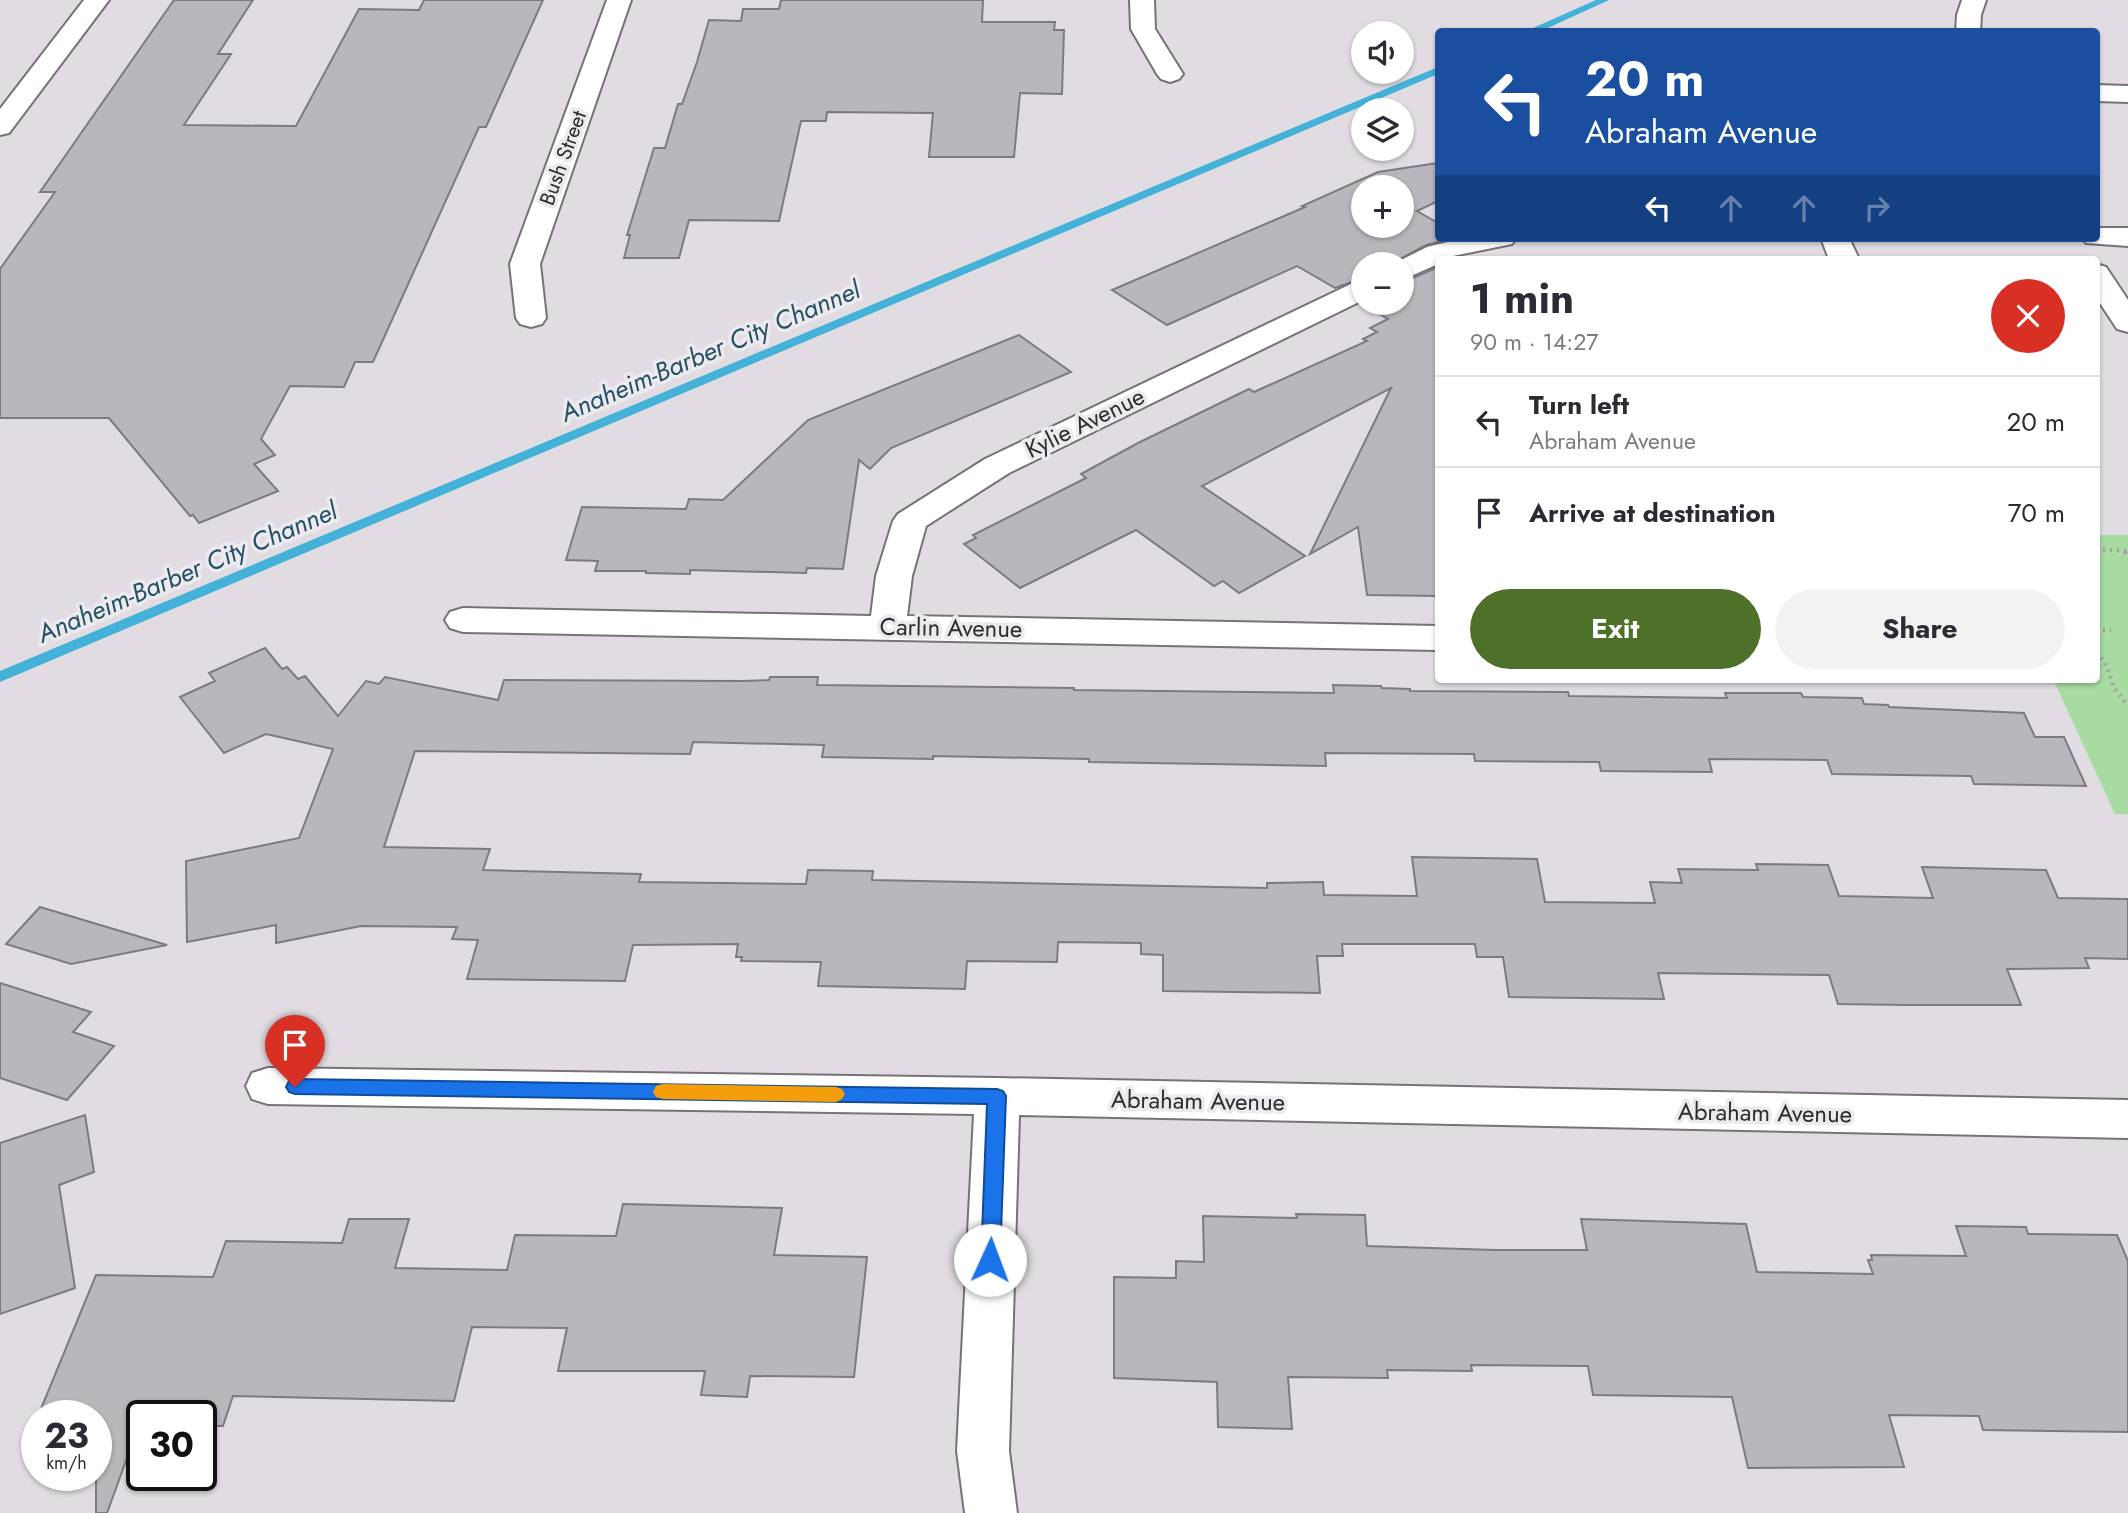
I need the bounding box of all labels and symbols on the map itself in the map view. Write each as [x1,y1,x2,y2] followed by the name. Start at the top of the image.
[532,107,594,209] street label: Bush Street
[553,270,867,432] water label: Anaheim-Barber City Channel
[1019,379,1150,467] street label: Kylie Avenue
[30,491,344,653] water label: Anaheim-Barber City Channel
[879,609,1023,646] street label: Carlin Avenue
[265,1015,325,1087] pin
[1111,1081,1285,1120] street label: Abraham Avenue
[1678,1093,1852,1132] street label: Abraham Avenue
[953,1223,1027,1297] position arrow
[126,1400,217,1491] speed limit sign: 30

